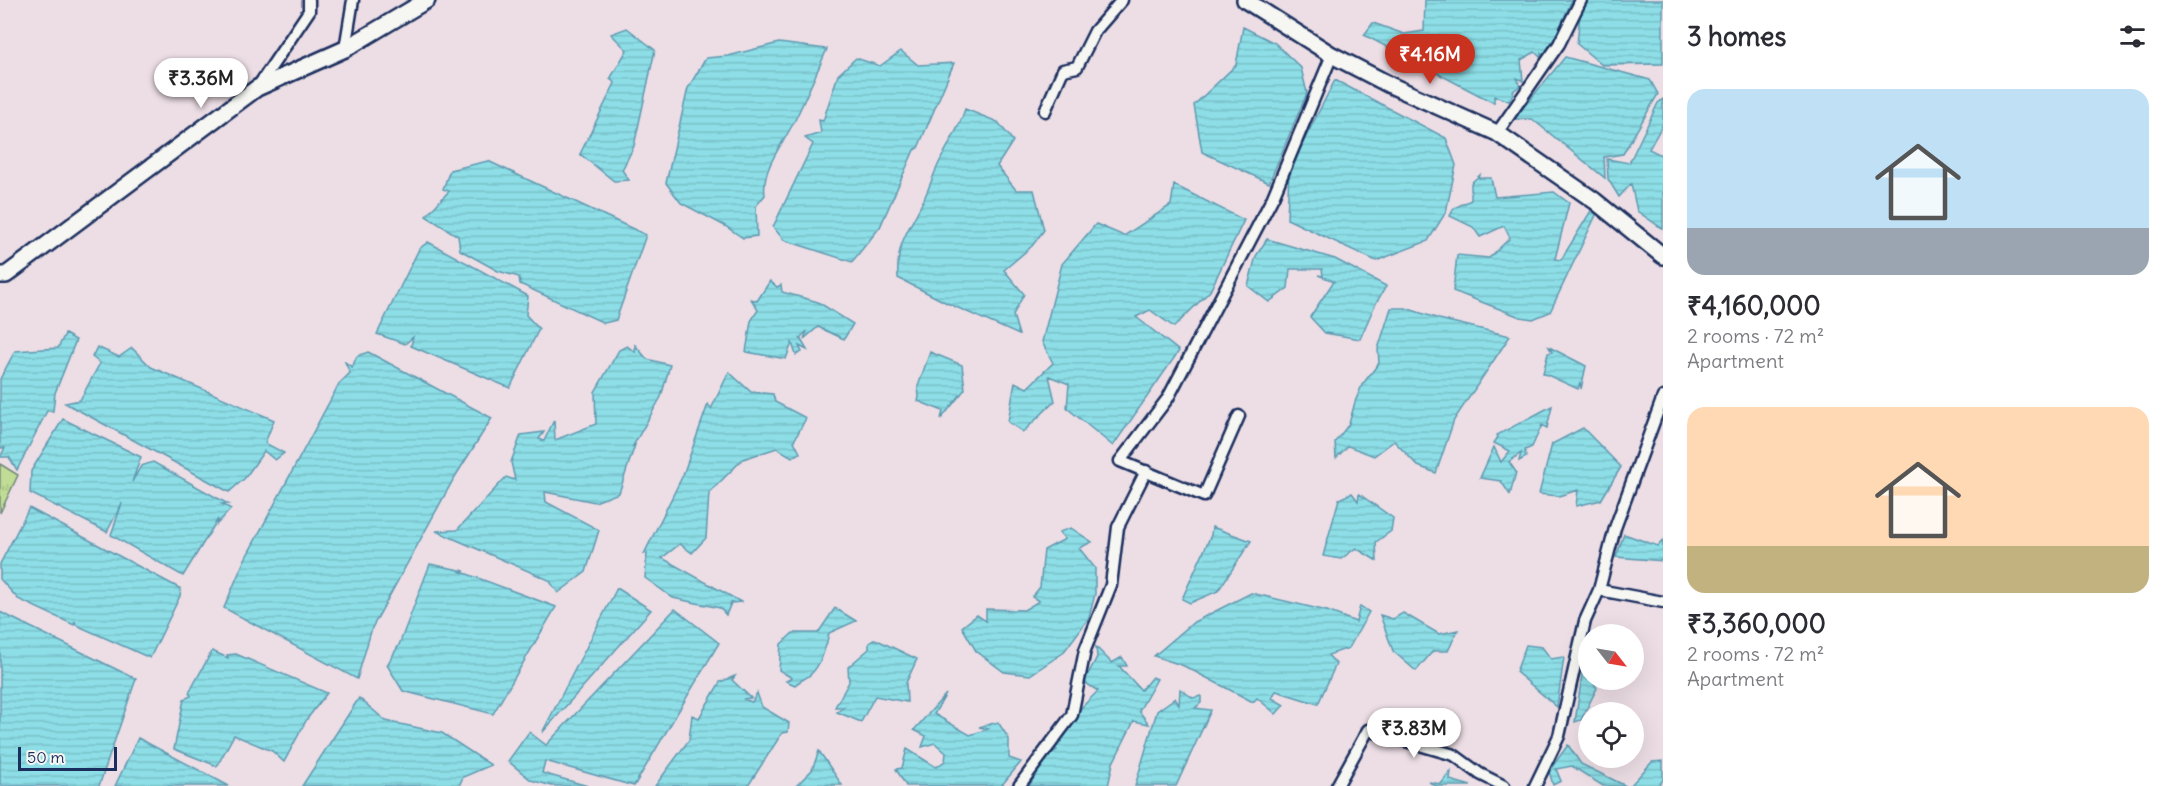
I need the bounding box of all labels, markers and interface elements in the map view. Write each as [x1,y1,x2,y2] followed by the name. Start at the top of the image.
[1687,20,1786,53] text: 3 homes
[2116,20,2149,53] icon: filters
[1381,34,1479,85] pin: ₹4.16M
[1399,41,1461,66] text: ₹4.16M
[152,58,250,109] pin: ₹3.36M
[168,65,234,90] text: ₹3.36M
[1864,128,1972,236] icon: home
[1687,289,1821,322] text: ₹4,160,000
[1687,323,1824,348] text: 2 rooms · 72 m²
[1687,348,1784,373] text: Apartment
[1864,446,1972,554] icon: home
[1687,607,1826,640] text: ₹3,360,000
[1578,624,1644,690] north arrow
[1578,624,1644,768] map controls
[1687,641,1824,666] text: 2 rooms · 72 m²
[1687,666,1784,691] text: Apartment
[1578,702,1644,768] button: locate
[1365,708,1463,759] pin: ₹3.83M
[1381,715,1447,740] text: ₹3.83M
[18,744,117,772] scale bar
[27,747,65,767] text: 50 m

